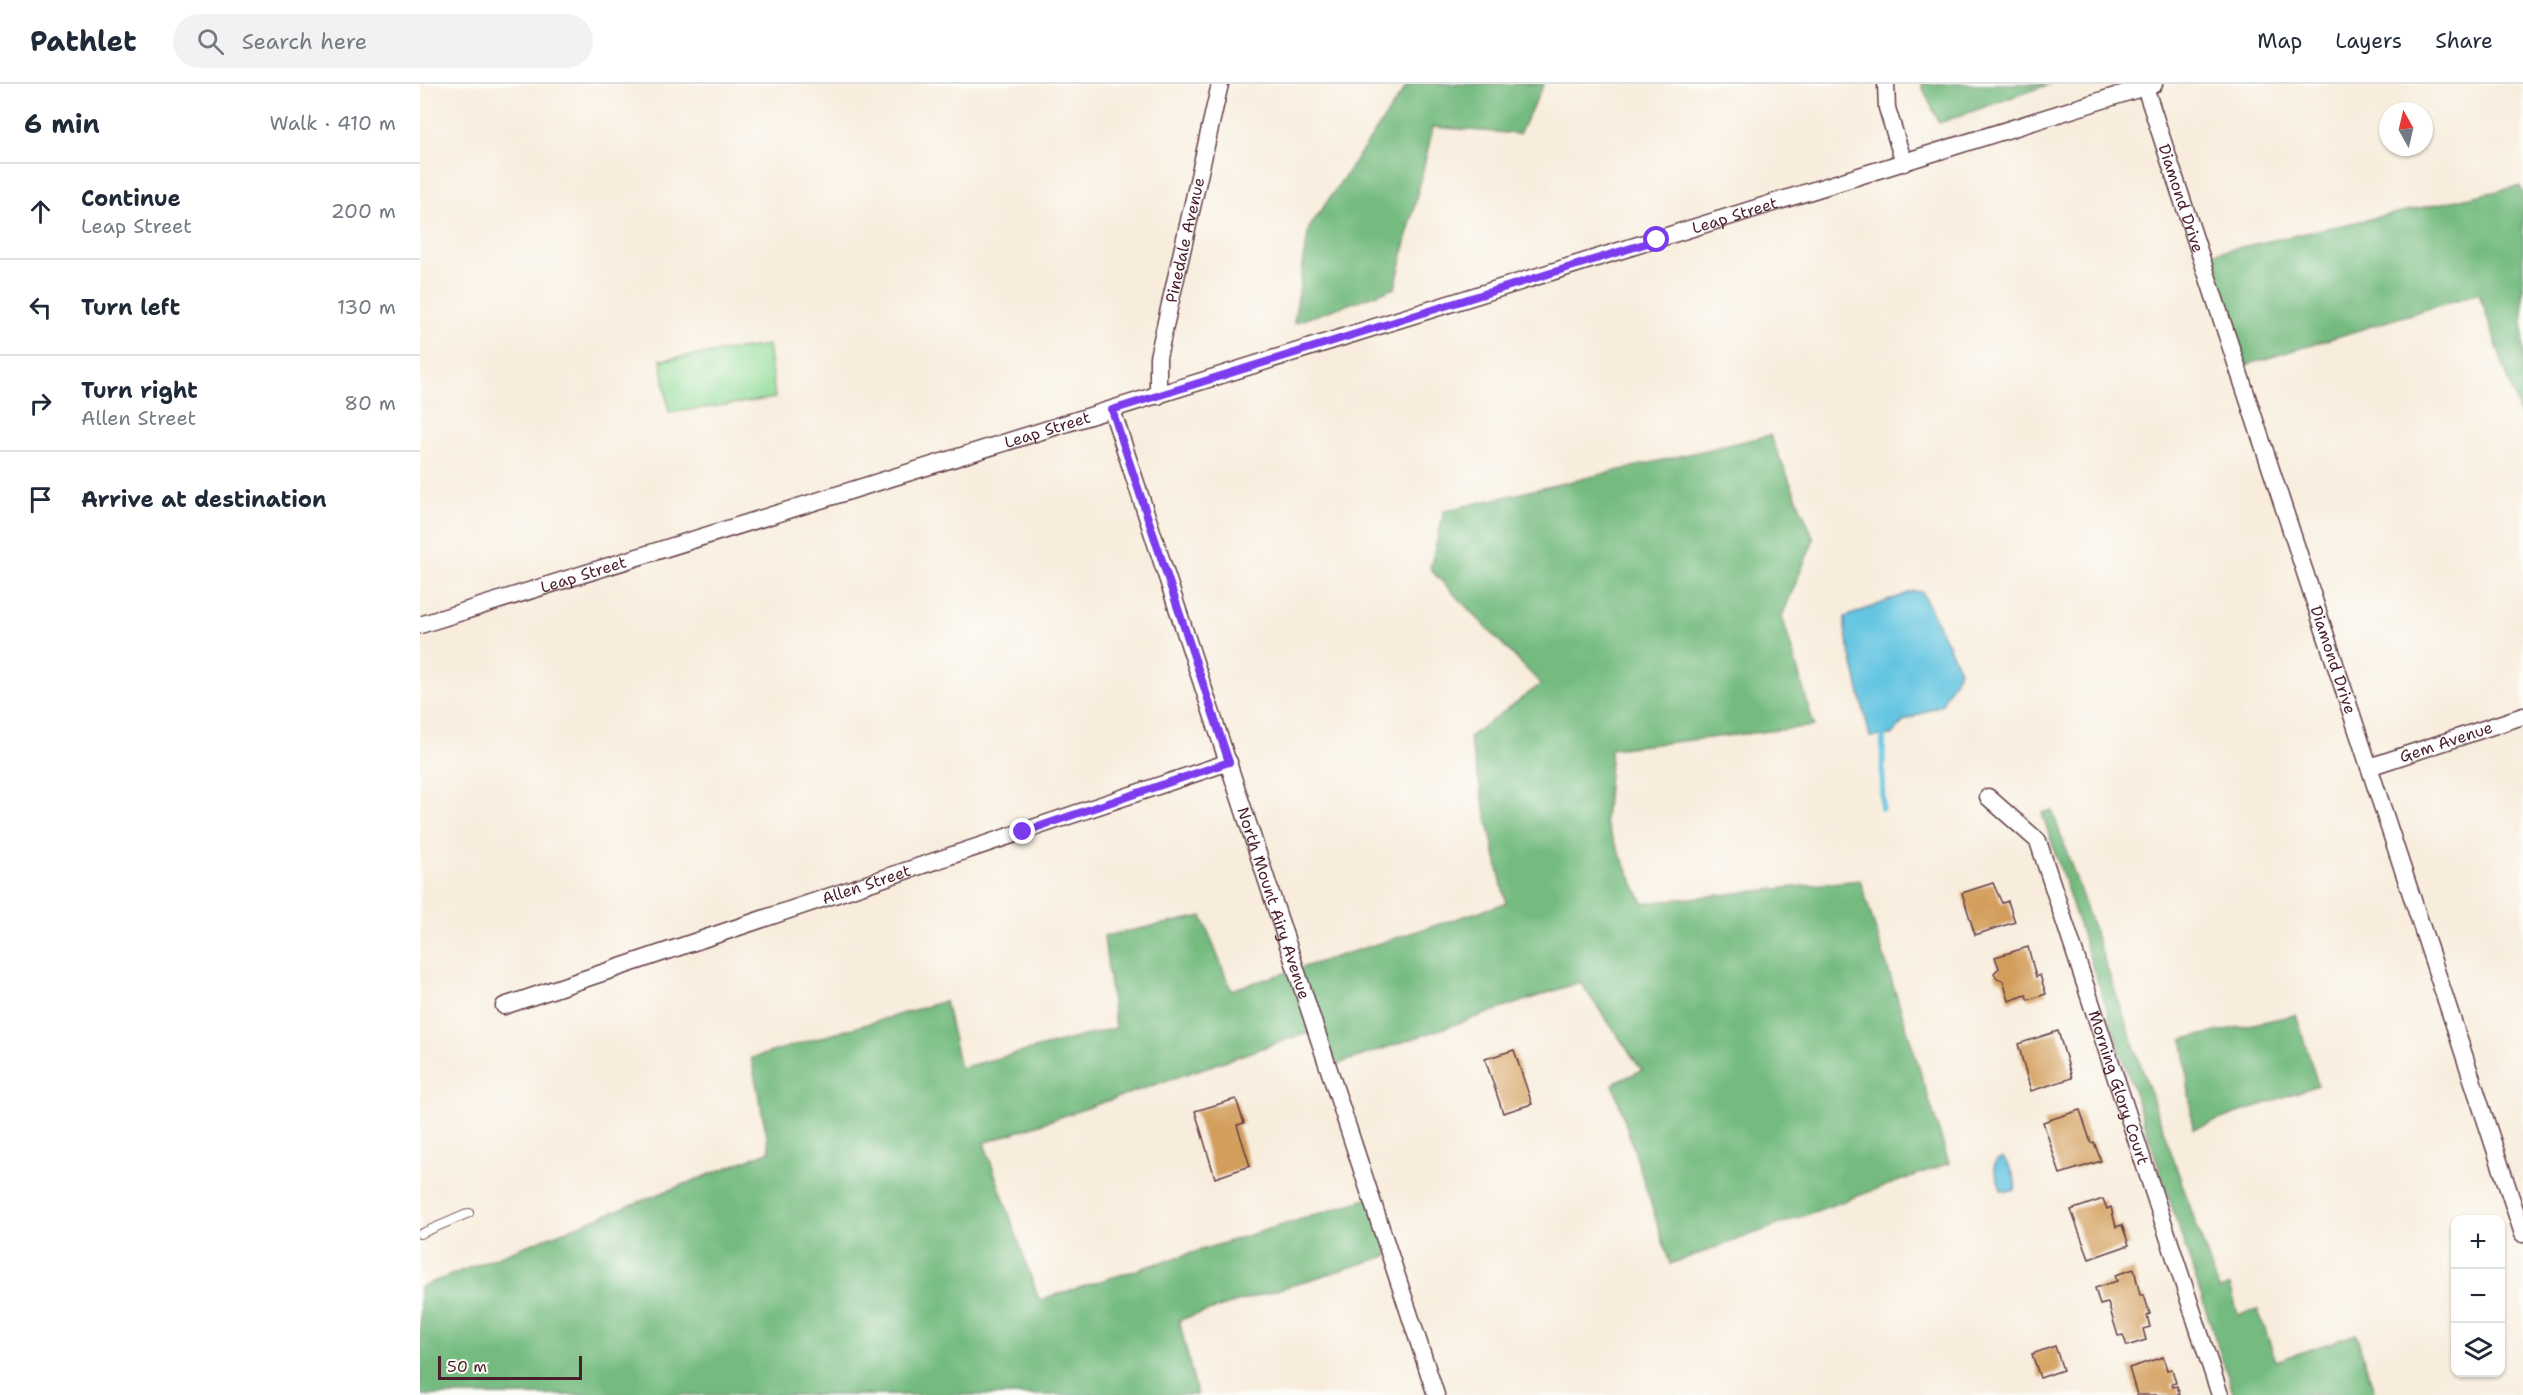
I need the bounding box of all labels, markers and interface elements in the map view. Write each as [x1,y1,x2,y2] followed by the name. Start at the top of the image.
[173,14,593,68] search box
[30,22,137,60] text: Pathlet
[194,25,227,58] icon: search
[242,27,367,56] text: Search here
[2257,27,2302,55] text: Map
[2335,27,2402,55] text: Layers
[2435,27,2493,55] text: Share
[2379,102,2433,156] north arrow
[24,106,100,141] text: 6 min
[270,110,396,136] text: Walk · 410 m
[2154,141,2209,255] street label: Diamond Drive
[1160,175,1209,305] street label: Pinedale Avenue
[81,184,181,213] text: Continue
[1689,192,1780,238] street label: Leap Street
[24,195,57,228] icon: ahead
[331,198,396,224] text: 200 m
[81,213,192,239] text: Leap Street
[1643,226,1669,252] route start
[24,291,57,324] icon: left
[81,293,180,322] text: Turn left
[337,294,396,320] text: 130 m
[81,376,198,405] text: Turn right
[24,387,57,420] icon: right
[344,390,396,416] text: 80 m
[81,405,196,431] text: Allen Street
[1002,406,1093,453] street label: Leap Street
[24,483,57,516] icon: arrive
[81,485,327,514] text: Arrive at destination
[538,551,629,597] street label: Leap Street
[2306,603,2361,717] street label: Diamond Drive
[2397,716,2495,767] street label: Gem Avenue
[1233,804,1316,1002] street label: North Mount Airy Avenue
[1009,818,1035,844] route end
[819,859,913,909] street label: Allen Street
[2084,1008,2154,1167] street label: Morning Glory Court
[2451,1215,2505,1377] map controls
[2451,1215,2505,1269] button: +
[2451,1269,2505,1323] button: −
[2451,1323,2505,1377] button: layers
[438,1353,582,1380] scale bar
[447,1356,487,1377] text: 50 m

